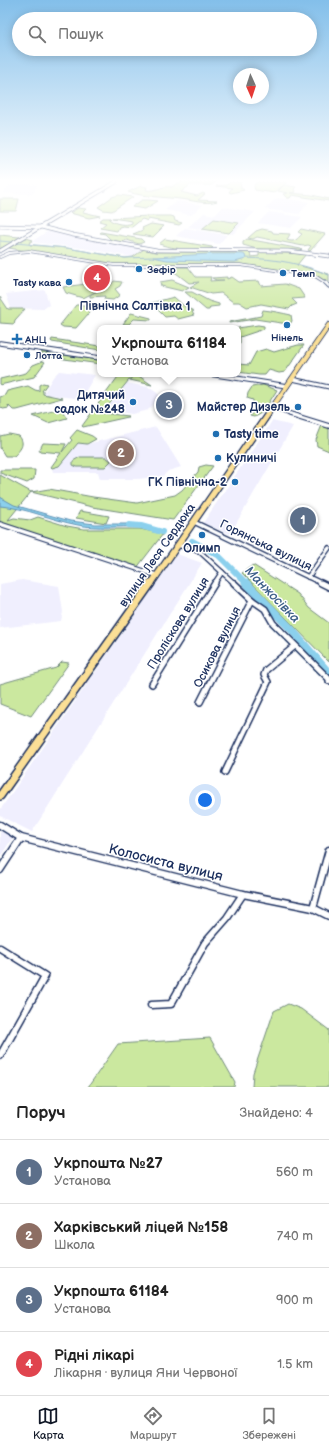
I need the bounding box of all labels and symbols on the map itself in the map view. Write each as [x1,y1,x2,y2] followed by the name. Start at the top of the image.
[233,68,269,104] north arrow
[84,263,110,293] pin: 4
[134,264,144,274] marker: Зефір
[147,264,176,276] place label: Зефір
[278,268,288,278] marker: Темп
[291,268,315,280] place label: Темп
[13,277,61,289] place label: Tasty кава
[64,277,74,287] marker: Tasty кава
[79,299,191,314] district label: Північна Салтівка 1
[282,320,292,330] marker: Нінель
[271,332,304,344] place label: Нінель
[12,334,22,344] marker: АНЦ
[24,334,47,346] place label: АНЦ
[22,350,32,360] marker: Лотта
[34,350,62,362] place label: Лотта
[54,388,125,417] place label: Дитячий садок №248
[156,390,182,420] pin: 3
[128,397,138,407] marker: Дитячий садок №248
[197,400,291,415] place label: Майстер Дизель
[293,402,303,412] marker: Майстер Дизель
[224,427,279,442] place label: Tasty time
[211,429,221,439] marker: Tasty time
[108,438,134,468] pin: 2
[226,451,277,466] place label: Кулиничі
[213,453,223,463] marker: Кулиничі
[148,475,228,490] place label: ГК Північна-2
[230,477,240,487] marker: ГК Північна-2
[116,501,199,610] street label: вулиця Леся Сердюка
[290,505,316,535] pin: 1
[217,517,315,574] street label: Горянська вулиця
[197,530,207,540] marker: Олимп
[183,541,221,556] place label: Олимп
[241,563,304,627] water label: Манжосівка
[144,574,213,672] street label: Проліскова вулиця
[190,604,245,690] street label: Осикова вулиця
[195,790,215,810] your location
[107,840,225,885] street label: Колосиста вулиця

